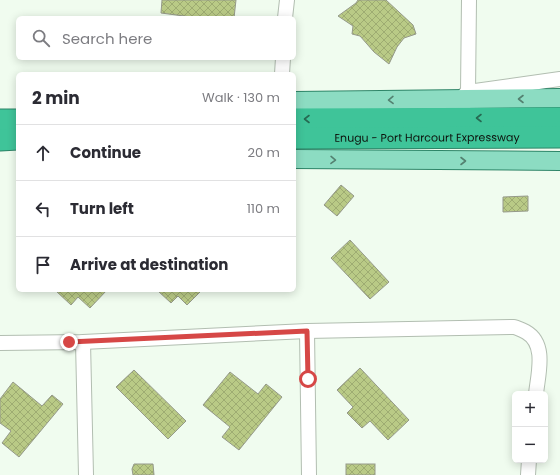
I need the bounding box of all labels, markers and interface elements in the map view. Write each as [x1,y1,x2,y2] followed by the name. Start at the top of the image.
[16,16,296,60] search box
[30,27,52,49] icon: search
[62,28,152,49] text: Search here
[32,86,80,110] text: 2 min
[202,88,280,107] text: Walk · 130 m
[518,95,524,103] one-way arrow
[388,96,394,104] one-way arrow
[476,114,482,122] one-way arrow
[304,115,310,123] one-way arrow
[334,129,520,146] street label: Enugu - Port Harcourt Expressway
[32,142,54,164] icon: ahead
[70,142,141,163] text: Continue
[247,143,280,162] text: 20 m
[330,156,336,164] one-way arrow
[460,157,466,165] one-way arrow
[32,198,54,220] icon: left
[70,198,134,219] text: Turn left
[247,199,280,218] text: 110 m
[32,254,54,276] icon: arrive
[70,254,228,275] text: Arrive at destination
[60,333,78,351] route end
[299,370,317,388] route start
[512,391,548,463] map controls
[512,391,548,427] button: +
[512,427,548,463] button: −

